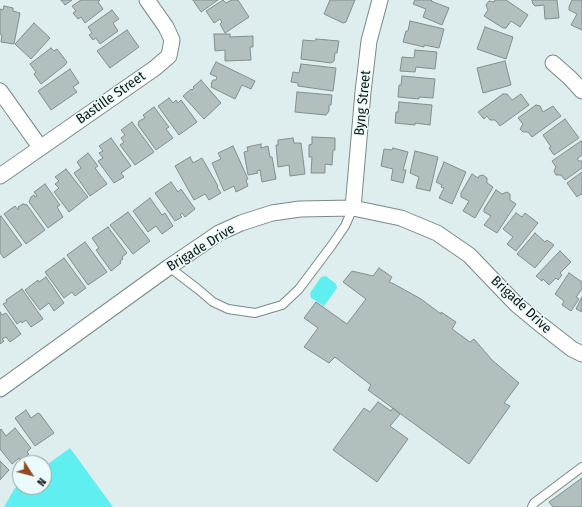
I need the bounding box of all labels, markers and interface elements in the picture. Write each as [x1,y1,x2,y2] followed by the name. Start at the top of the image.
[73,68,149,128] street label: Bastille Street
[351,70,375,136] street label: Byng Street
[164,221,238,275] street label: Brigade Drive
[487,273,555,337] street label: Brigade Drive
[12,455,52,495] north arrow
[34,475,49,488] text: N

